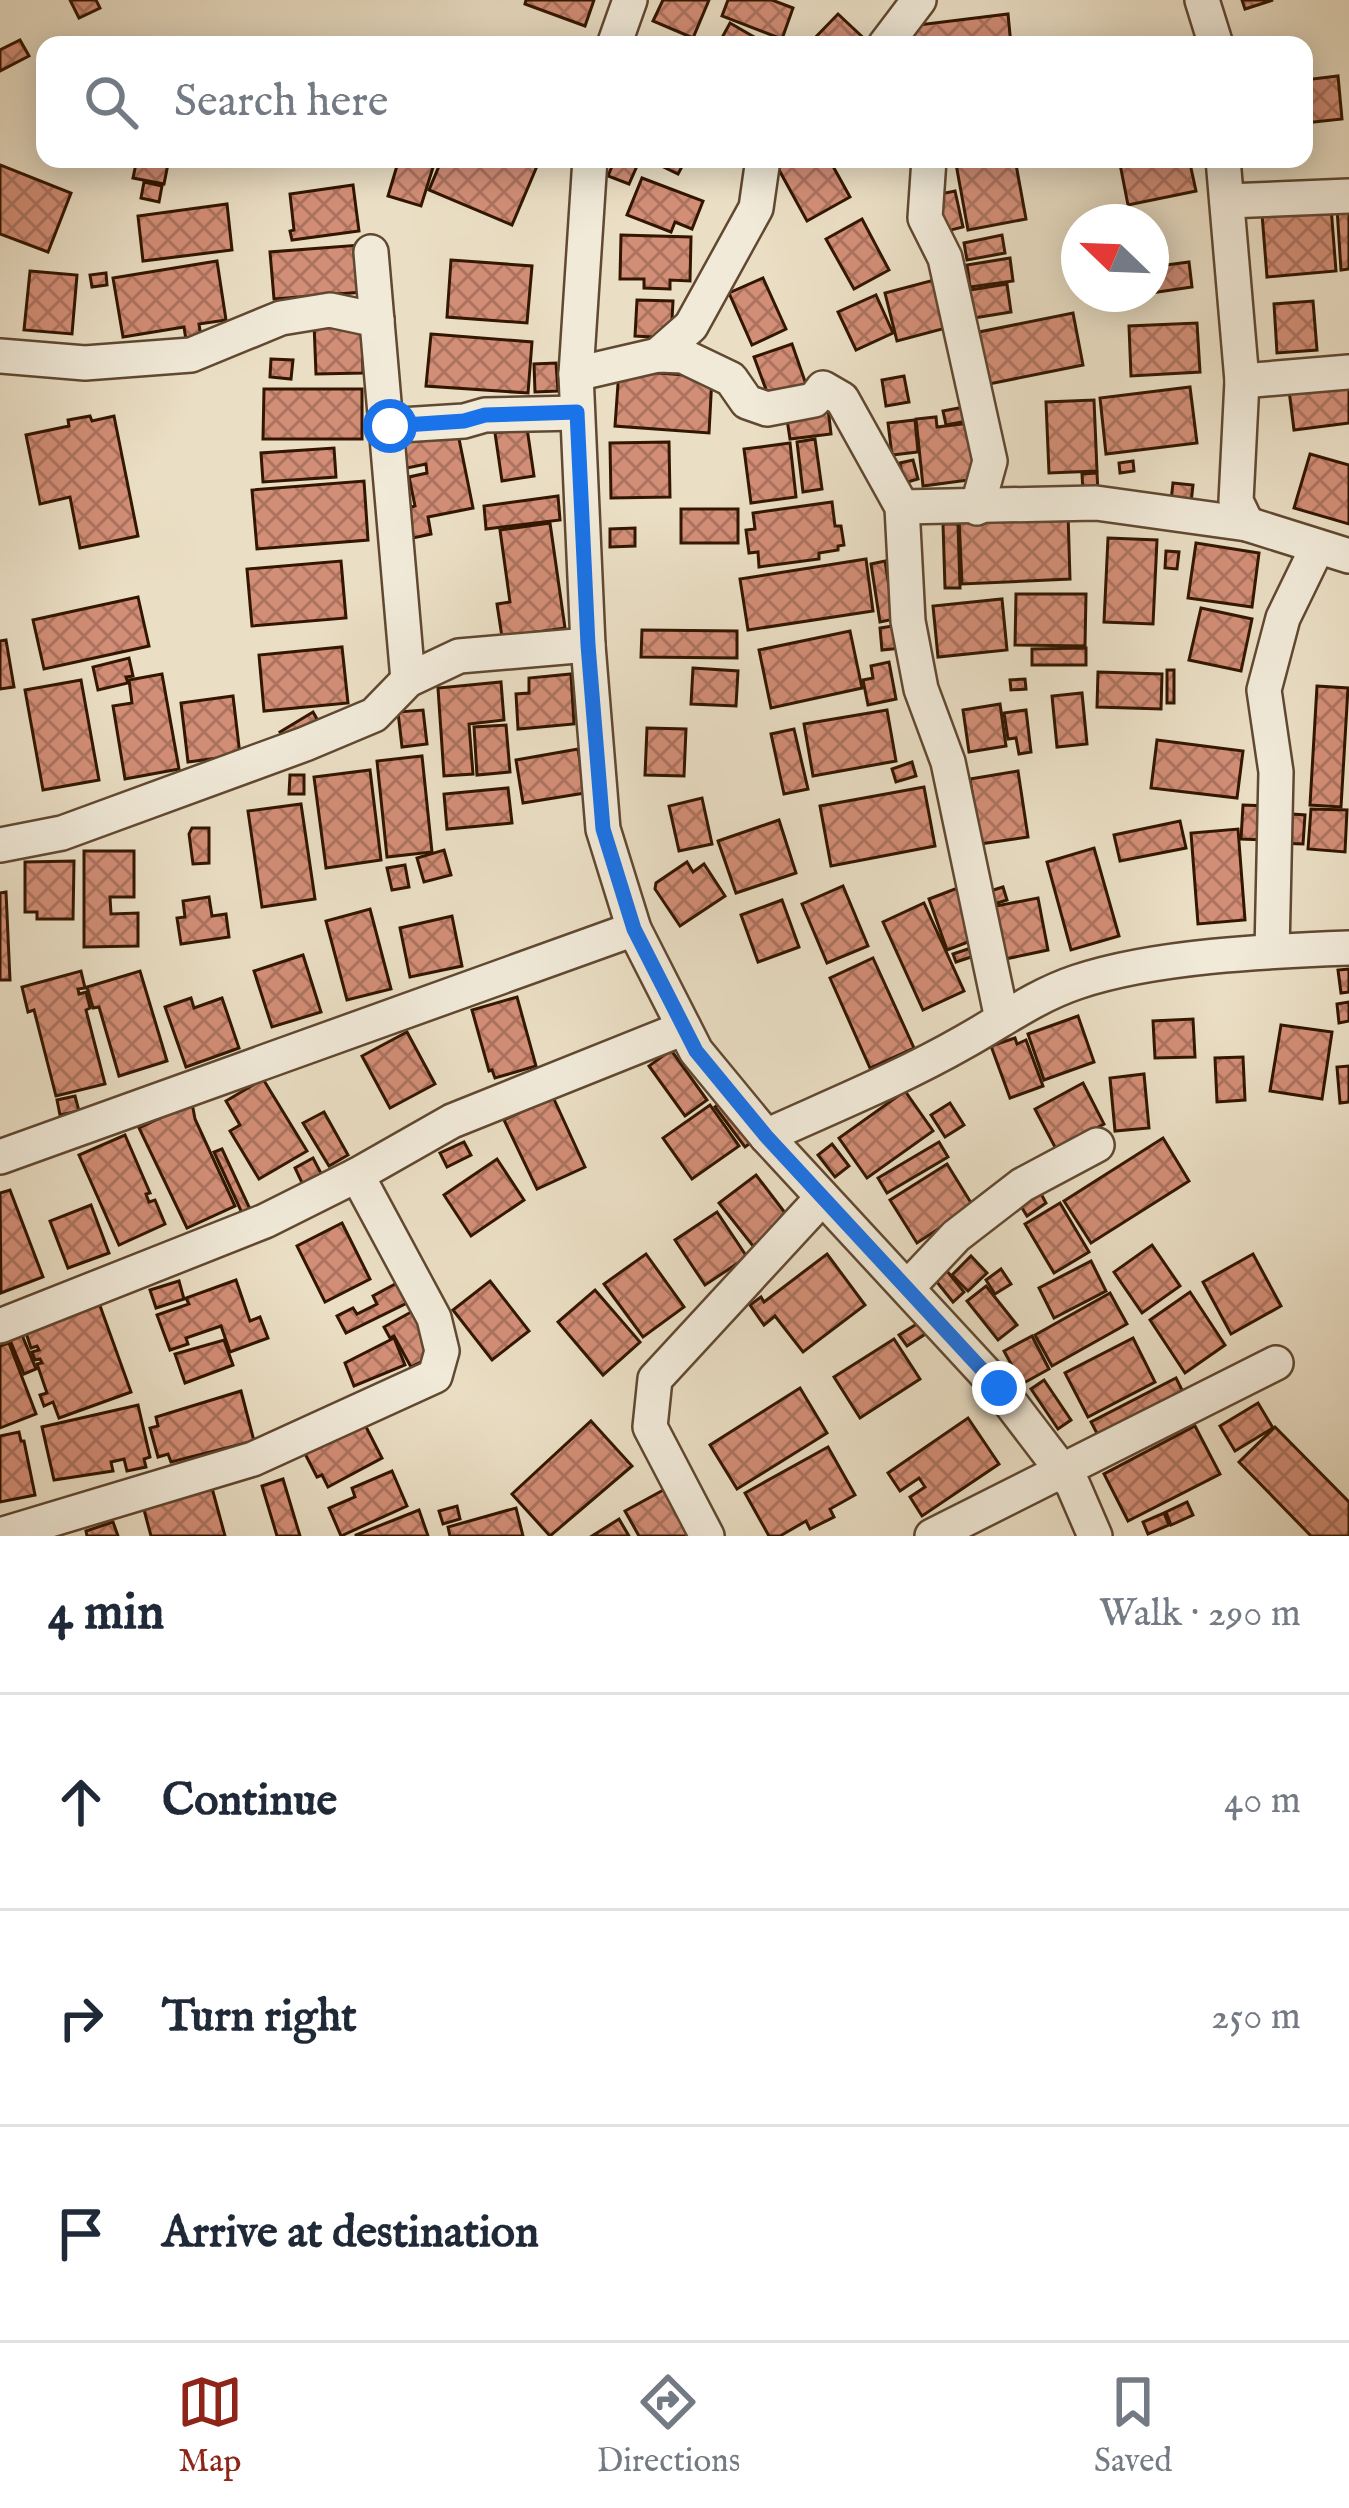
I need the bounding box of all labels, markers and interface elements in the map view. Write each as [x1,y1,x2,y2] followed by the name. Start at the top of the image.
[36,36,1313,168] search box
[78,69,144,135] icon: search
[174,74,388,131] text: Search here
[1061,204,1169,312] north arrow
[363,399,417,453] route start
[972,1361,1026,1415] route end
[48,1582,164,1647] text: 4 min
[1099,1590,1301,1639] text: Walk · 290 m
[48,1769,114,1835] icon: ahead
[162,1773,337,1830] text: Continue
[1224,1777,1301,1826] text: 40 m
[48,1985,114,2051] icon: right
[162,1989,357,2046] text: Turn right
[1211,1993,1301,2042] text: 250 m
[48,2201,114,2267] icon: arrive
[162,2205,539,2262] text: Arrive at destination
[177,2369,243,2483] tab: Map
[597,2369,740,2483] tab: Directions
[1094,2369,1172,2483] tab: Saved

